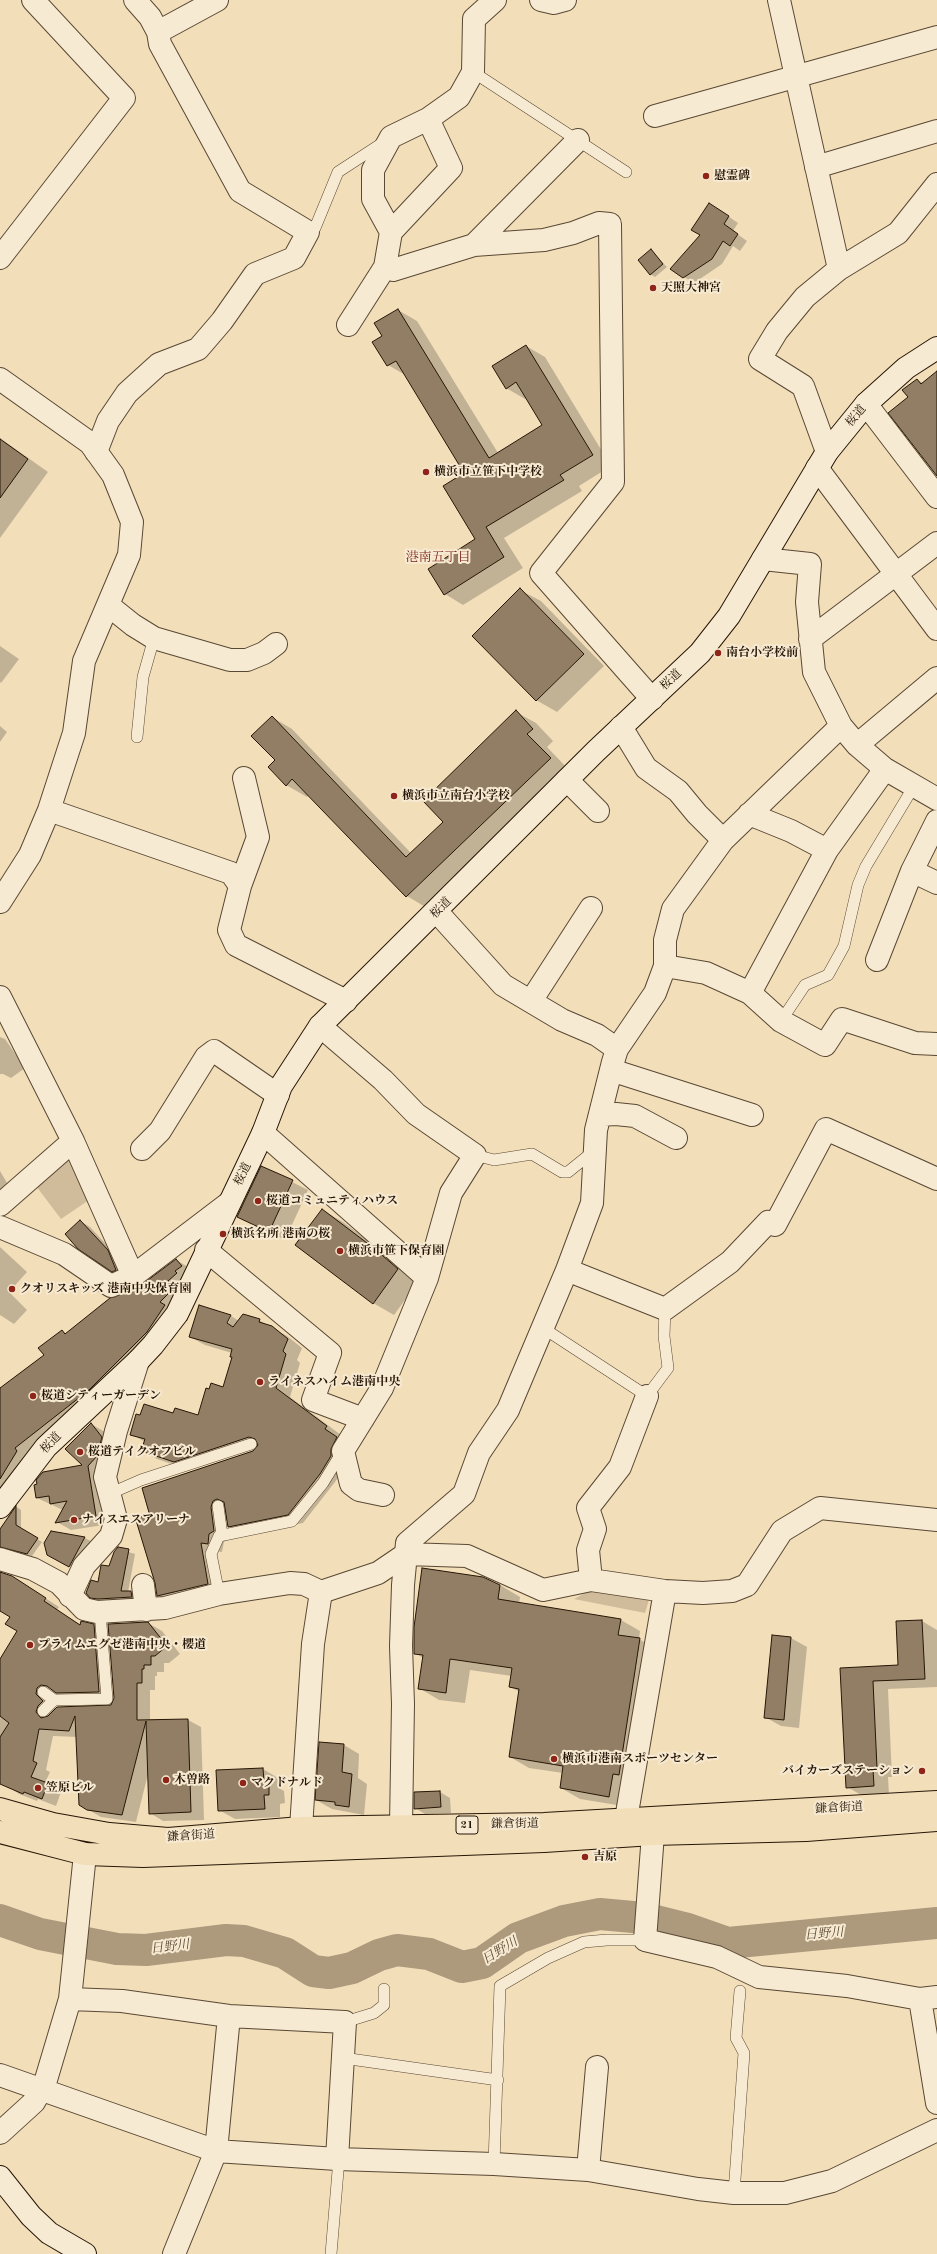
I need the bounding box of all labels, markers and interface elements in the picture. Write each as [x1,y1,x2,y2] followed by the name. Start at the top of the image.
[714,169,750,183] place label: 慰霊碑
[701,171,711,181] marker: 慰霊碑
[661,281,721,295] place label: 天照大神宮
[648,283,658,293] marker: 天照大神宮
[843,402,869,430] street label: 桜道
[434,465,542,479] place label: 横浜市立笹下中学校
[421,467,431,477] marker: 横浜市立笹下中学校
[406,550,470,566] district label: 港南五丁目
[726,646,798,660] place label: 南台小学校前
[713,648,723,658] marker: 南台小学校前
[657,666,685,694] street label: 桜道
[402,789,510,803] place label: 横浜市立南台小学校
[389,791,399,801] marker: 横浜市立南台小学校
[427,894,455,922] street label: 桜道
[231,1160,255,1188] street label: 桜道
[266,1194,398,1208] place label: 桜道コミュニティハウス
[253,1196,263,1206] marker: 桜道コミュニティハウス
[231,1227,330,1241] place label: 横浜名所 港南の桜
[218,1229,228,1239] marker: 横浜名所 港南の桜
[348,1244,444,1258] place label: 横浜市笹下保育園
[335,1246,345,1256] marker: 横浜市笹下保育園
[20,1282,191,1296] place label: クオリスキッズ 港南中央保育園
[7,1284,17,1294] marker: クオリスキッズ 港南中央保育園
[268,1375,400,1389] place label: ライネスハイム港南中央
[255,1377,265,1387] marker: ライネスハイム港南中央
[41,1389,161,1403] place label: 桜道シティーガーデン
[28,1391,38,1401] marker: 桜道シティーガーデン
[37,1429,65,1457] street label: 桜道
[88,1445,196,1459] place label: 桜道テイクオフビル
[75,1447,85,1457] marker: 桜道テイクオフビル
[82,1513,190,1527] place label: ナイスエスアリーナ
[69,1515,79,1525] marker: ナイスエスアリーナ
[38,1638,206,1652] place label: プライムエグゼ港南中央・櫻道
[25,1640,35,1650] marker: プライムエグゼ港南中央・櫻道
[562,1752,718,1766] place label: 横浜市港南スポーツセンター
[549,1754,559,1764] marker: 横浜市港南スポーツセンター
[782,1764,914,1778] place label: バイカーズステーション
[917,1766,927,1776] marker: バイカーズステーション
[174,1773,210,1787] place label: 木曽路
[161,1775,171,1785] marker: 木曽路
[251,1776,323,1790] place label: マクドナルド
[238,1778,248,1788] marker: マクドナルド
[46,1781,94,1795] place label: 笠原ビル
[33,1783,43,1793] marker: 笠原ビル
[815,1800,863,1816] street label: 鎌倉街道
[456,1816,478,1834] road number: 21
[491,1816,539,1832] street label: 鎌倉街道
[167,1827,215,1845] street label: 鎌倉街道
[593,1850,617,1864] place label: 吉原
[580,1852,590,1862] marker: 吉原
[804,1925,844,1943] water label: 日野川
[479,1934,521,1968] water label: 日野川
[150,1937,190,1957] water label: 日野川

